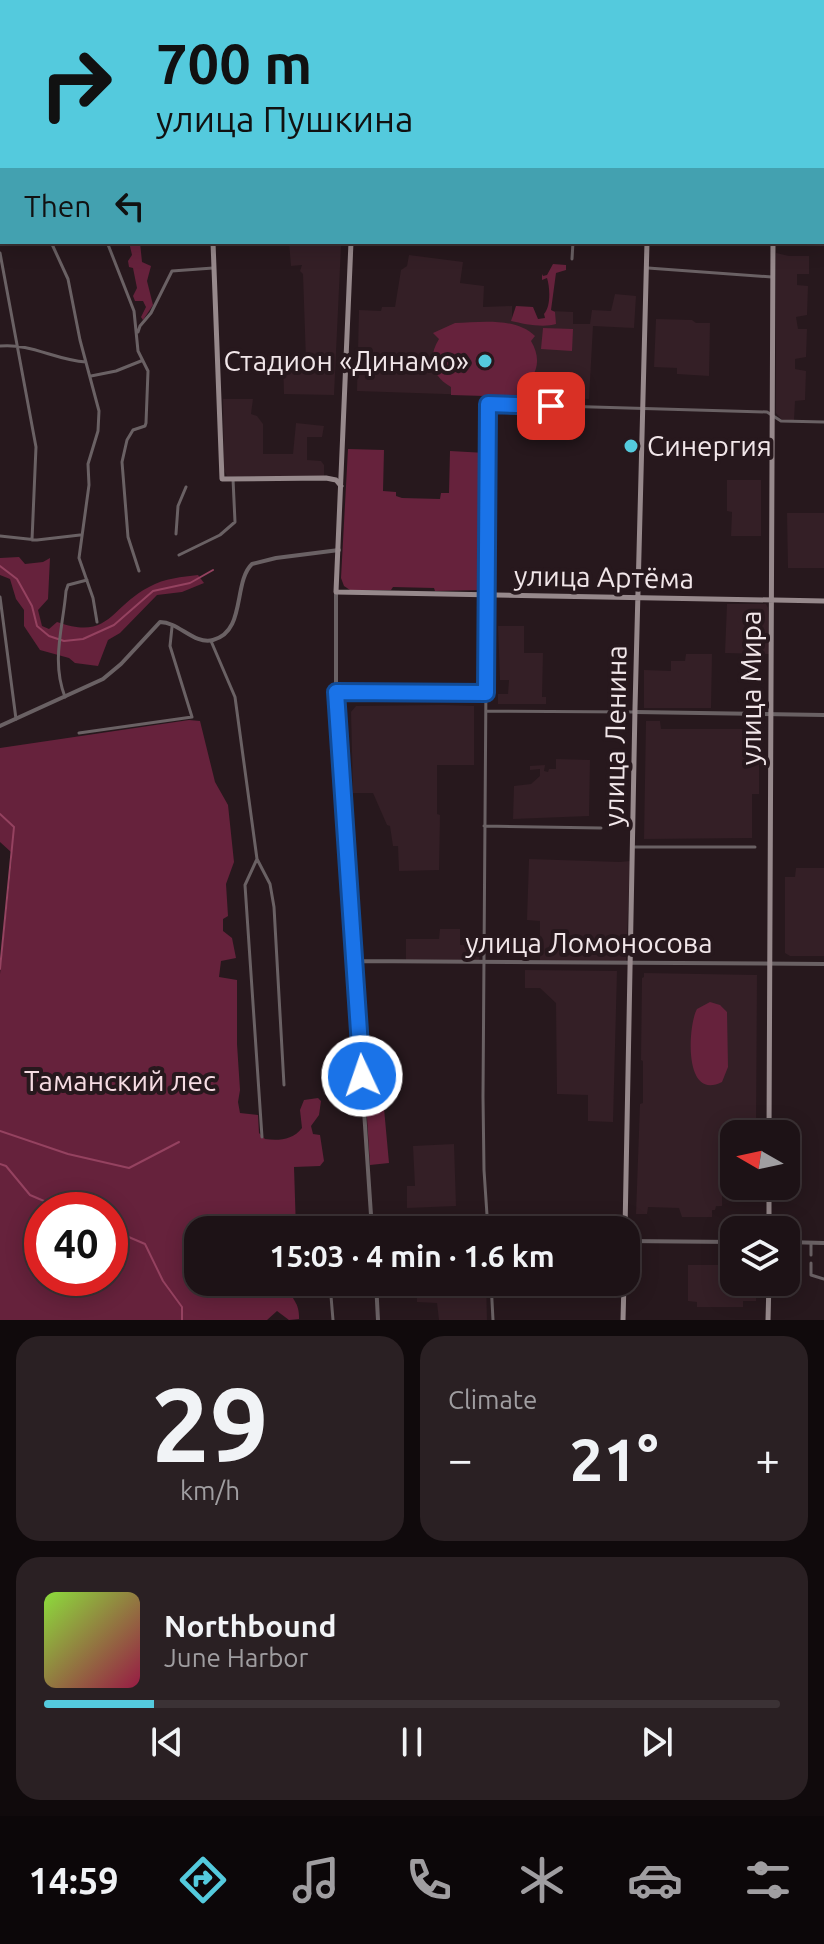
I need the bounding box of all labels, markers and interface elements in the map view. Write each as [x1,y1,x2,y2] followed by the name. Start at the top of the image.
[24,32,128,136] icon: right
[156,32,312,95] text: 700 m
[156,98,414,139] text: улица Пушкина
[108,184,152,228] icon: left
[24,189,92,223] text: Then
[224,345,469,376] place label: Стадион «Динамо»
[476,352,494,370] marker: Стадион «Динамо»
[517,372,585,440] pin
[529,384,573,428] icon: arrive
[647,430,772,461] place label: Синергия
[622,437,640,455] marker: Синергия
[514,559,694,594] street label: улица Артёма
[735,611,766,765] street label: улица Мира
[597,645,632,827] street label: улица Ленина
[465,927,713,958] street label: улица Ломоносова
[320,1034,404,1118] position arrow
[24,1065,216,1096] park label: Таманский лес
[720,1120,800,1200] north arrow
[720,1120,800,1296] map controls
[24,1192,128,1296] speed limit sign: 40
[720,1216,800,1296] button: layers
[269,1239,555,1273] text: 15:03 · 4 min · 1.6 km
[151,1365,269,1482] text: 29
[448,1385,537,1414] text: Climate
[570,1425,658,1492] text: 21°
[448,1434,473,1483] text: −
[755,1434,780,1483] text: +
[180,1476,240,1505] text: km/h
[164,1609,336,1643] text: Northbound
[164,1643,308,1672] text: June Harbor
[145,1720,189,1764] icon: previous
[390,1720,434,1764] icon: pause
[635,1720,679,1764] icon: next
[175,1852,231,1908] icon: directions
[288,1852,344,1908] icon: music
[401,1852,457,1908] icon: phone
[514,1852,570,1908] icon: climate
[627,1852,683,1908] icon: car
[740,1852,796,1908] icon: filters
[28,1860,119,1901] text: 14:59

